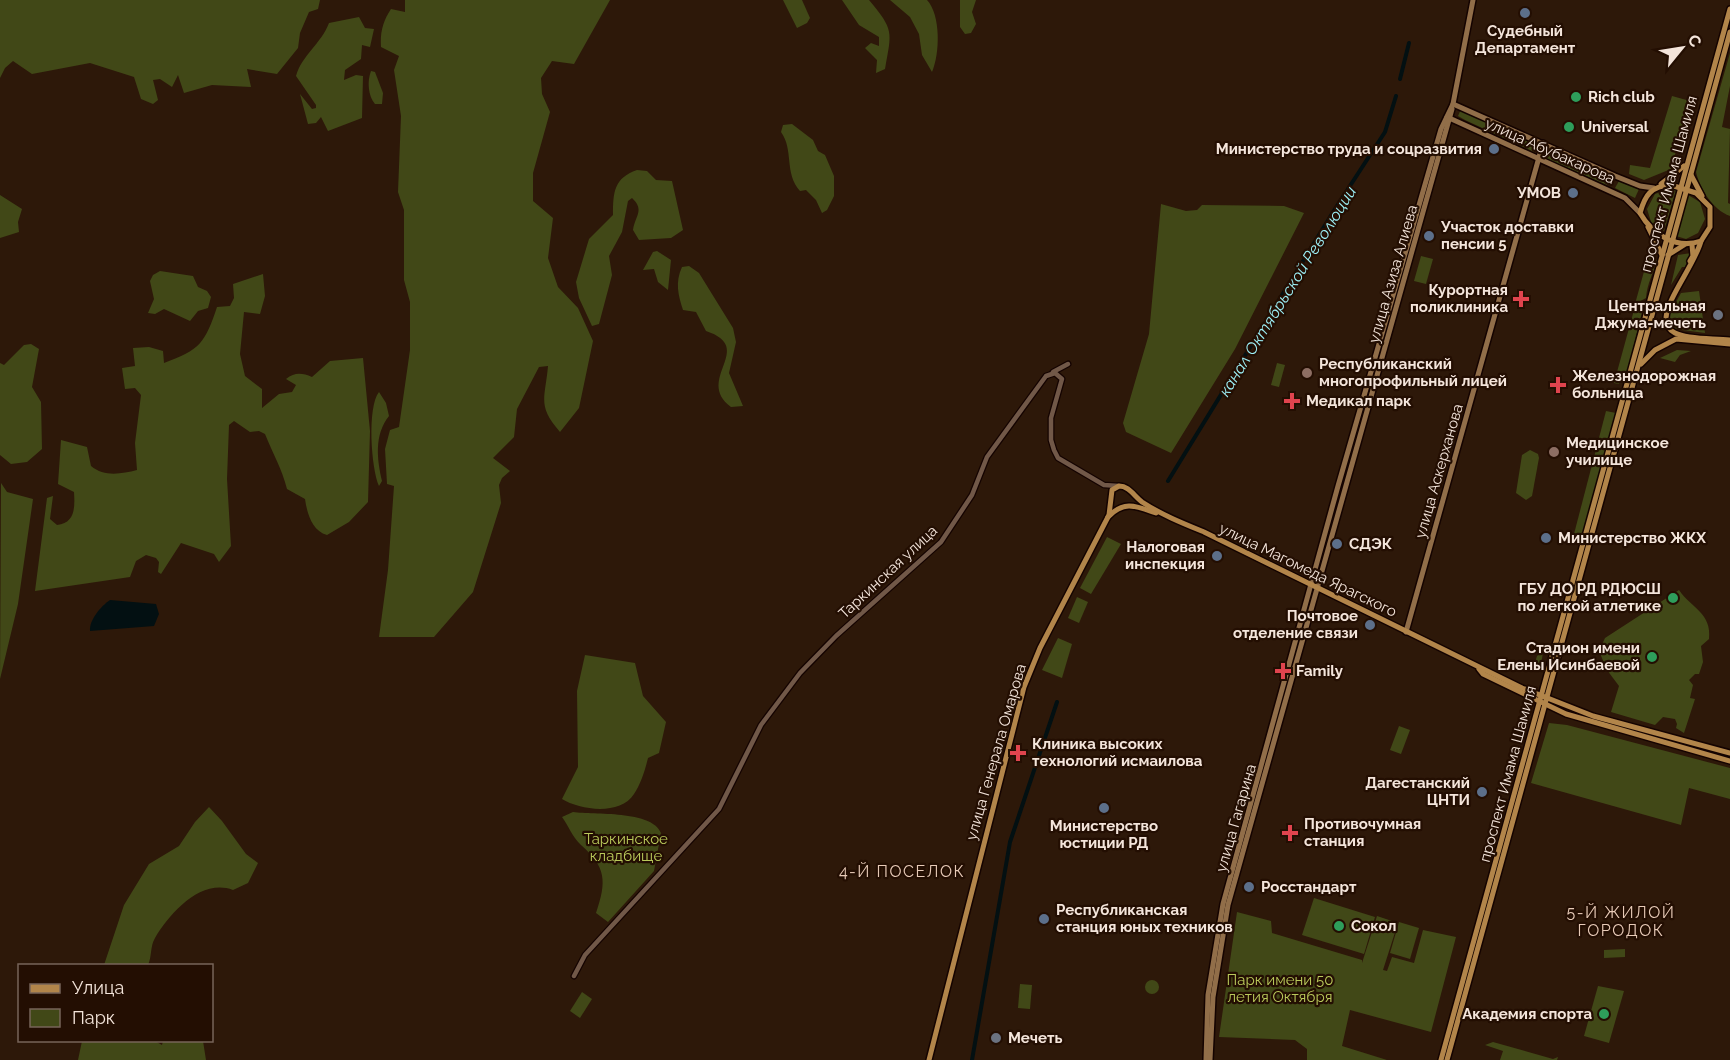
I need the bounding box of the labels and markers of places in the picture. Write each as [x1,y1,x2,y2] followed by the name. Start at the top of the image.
[1518,6,1532,20] marker: Судебный Департамент
[1475,22,1576,57] place label: Судебный Департамент
[1588,88,1655,106] place label: Rich club
[1569,90,1583,104] marker: Rich club
[1581,118,1649,136] place label: Universal
[1562,120,1576,134] marker: Universal
[1216,140,1482,158] place label: Министерство труда и соцразвития
[1487,142,1501,156] marker: Министерство труда и соцразвития
[1516,184,1561,202] place label: УМОВ
[1566,186,1580,200] marker: УМОВ
[1440,218,1574,253] place label: Участок доставки пенсии 5
[1422,229,1436,243] marker: Участок доставки пенсии 5
[1410,281,1508,316] place label: Курортная поликлиника
[1512,290,1530,308] marker: Курортная поликлиника
[1595,297,1706,332] place label: Центральная Джума-мечеть
[1711,308,1725,322] marker: Центральная Джума-мечеть
[1319,355,1507,390] place label: Республиканский многопрофильный лицей
[1300,366,1314,380] marker: Республиканский многопрофильный лицей
[1572,367,1716,402] place label: Железнодорожная больница
[1549,376,1567,394] marker: Железнодорожная больница
[1283,392,1301,410] marker: Медикал парк
[1306,392,1412,410] place label: Медикал парк
[1566,434,1669,469] place label: Медицинское училище
[1547,445,1561,459] marker: Медицинское училище
[1558,529,1706,547] place label: Министерство ЖКХ
[1539,531,1553,545] marker: Министерство ЖКХ
[1349,535,1393,553] place label: СДЭК
[1330,537,1344,551] marker: СДЭК
[1125,538,1205,573] place label: Налоговая инспекция
[1210,549,1224,563] marker: Налоговая инспекция
[1517,580,1661,615] place label: ГБУ ДО РД РДЮСШ по легкой атлетике
[1666,591,1680,605] marker: ГБУ ДО РД РДЮСШ по легкой атлетике
[1233,607,1358,642] place label: Почтовое отделение связи
[1363,618,1377,632] marker: Почтовое отделение связи
[1497,639,1640,674] place label: Стадион имени Елены Исинбаевой
[1645,650,1659,664] marker: Стадион имени Елены Исинбаевой
[1274,662,1292,680] marker: Family
[1296,662,1344,680] place label: Family
[1032,735,1203,770] place label: Клиника высоких технологий исмаилова
[1009,744,1027,762] marker: Клиника высоких технологий исмаилова
[1365,774,1470,809] place label: Дагестанский ЦНТИ
[1475,785,1489,799] marker: Дагестанский ЦНТИ
[1097,801,1111,815] marker: Министерство юстиции РД
[1304,815,1421,850] place label: Противочумная станция
[1050,817,1158,852] place label: Министерство юстиции РД
[1281,824,1299,842] marker: Противочумная станция
[1261,878,1357,896] place label: Росстандарт
[1242,880,1256,894] marker: Росстандарт
[1056,901,1233,936] place label: Республиканская станция юных техников
[1037,912,1051,926] marker: Республиканская станция юных техников
[1351,917,1397,935] place label: Сокол
[1332,919,1346,933] marker: Сокол
[1462,1005,1592,1023] place label: Академия спорта
[1597,1007,1611,1021] marker: Академия спорта
[1008,1029,1063,1047] place label: Мечеть
[989,1031,1003,1045] marker: Мечеть

